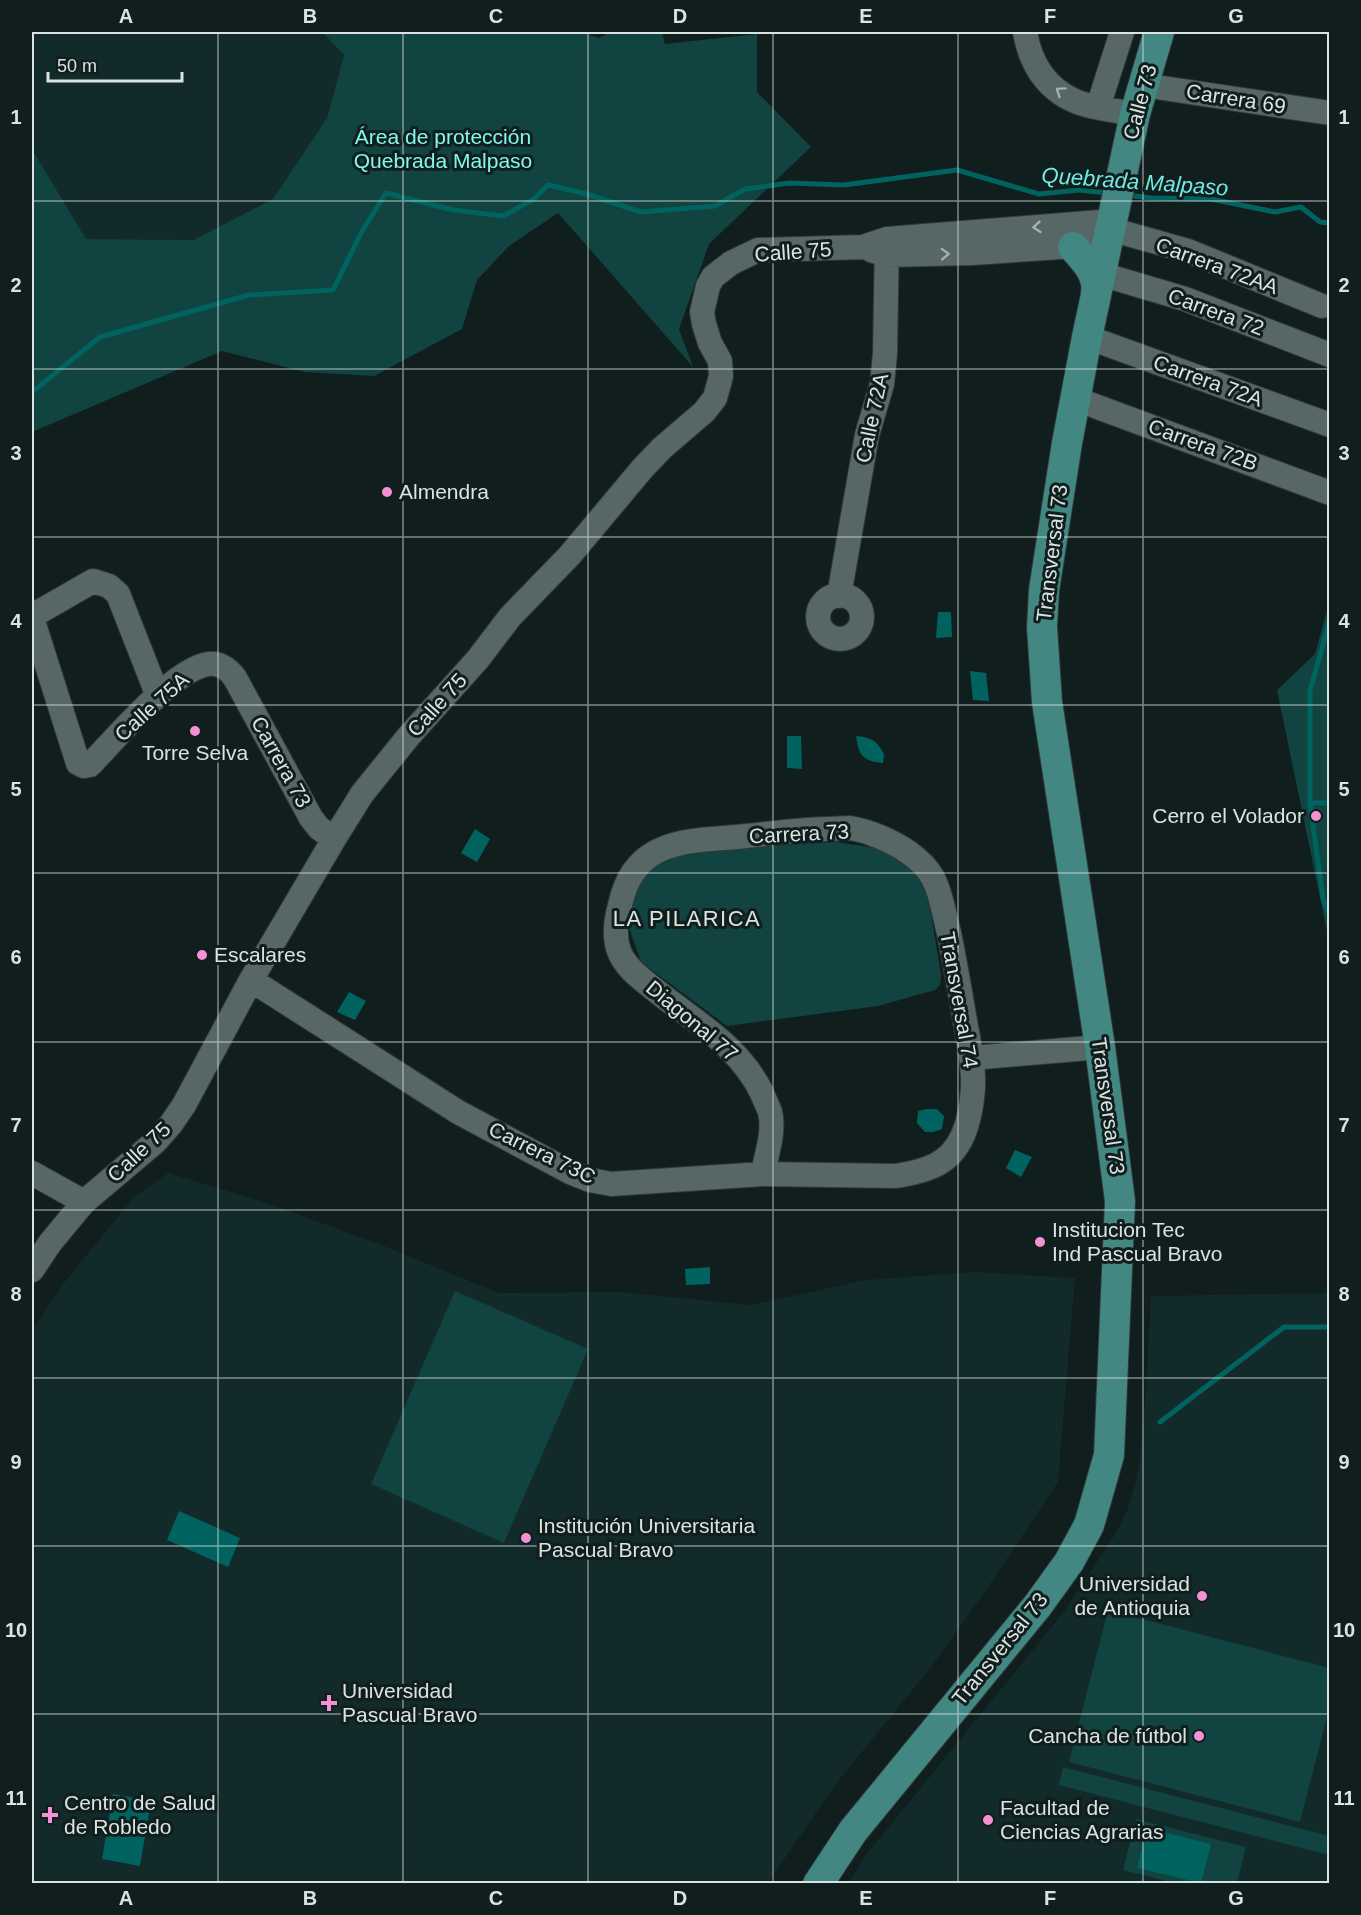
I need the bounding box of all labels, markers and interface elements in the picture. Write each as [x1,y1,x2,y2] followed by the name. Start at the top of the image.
[119,5,133,27] text: A
[303,5,317,27] text: B
[489,5,503,27] text: C
[673,5,687,27] text: D
[859,5,873,27] text: E
[1044,5,1056,27] text: F
[1228,5,1244,27] text: G
[48,45,182,83] scale bar
[57,56,97,76] text: 50 m
[1118,62,1161,142] street label: Calle 73
[1185,79,1287,118] street label: Carrera 69
[1055,88,1066,99] one-way arrow
[10,106,22,128] text: 1
[1338,106,1350,128] text: 1
[354,125,532,172] park label: Área de protección Quebrada Malpaso
[1041,163,1229,200] water label: Quebrada Malpaso
[1032,220,1041,233] one-way arrow
[1153,233,1281,298] street label: Carrera 72AA
[754,237,832,266] street label: Calle 75
[941,247,950,260] one-way arrow
[10,274,22,296] text: 2
[1338,274,1350,296] text: 2
[1165,284,1267,340] street label: Carrera 72
[1150,350,1266,411] street label: Carrera 72A
[851,371,892,465] street label: Calle 72A
[1145,414,1261,475] street label: Carrera 72B
[10,442,22,464] text: 3
[1338,442,1350,464] text: 3
[399,480,489,503] place label: Almendra
[1032,483,1071,623] street label: Transversal 73
[380,485,394,499] marker: Almendra
[10,610,22,632] text: 4
[1338,610,1350,632] text: 4
[110,668,193,746] street label: Calle 75A
[402,668,471,741] street label: Calle 75
[247,712,316,811] street label: Carrera 73
[188,724,202,738] marker: Torre Selva
[142,741,248,764] place label: Torre Selva
[10,778,22,800] text: 5
[1338,778,1350,800] text: 5
[1152,804,1304,827] place label: Cerro el Volador
[1309,809,1323,823] marker: Cerro el Volador
[748,819,850,848] street label: Carrera 73
[613,906,761,931] district label: LA PILARICA
[936,930,983,1070] street label: Transversal 74
[214,943,306,966] place label: Escalares
[10,946,22,968] text: 6
[1338,946,1350,968] text: 6
[195,948,209,962] marker: Escalares
[642,976,743,1065] street label: Diagonal 77
[1087,1036,1129,1176] street label: Transversal 73
[10,1114,22,1136] text: 7
[1338,1114,1350,1136] text: 7
[103,1117,175,1186] street label: Calle 75
[485,1117,599,1188] street label: Carrera 73C
[1052,1218,1222,1265] place label: Institucion Tec Ind Pascual Bravo
[1033,1235,1047,1249] marker: Institucion Tec Ind Pascual Bravo
[10,1283,22,1305] text: 8
[1338,1283,1350,1305] text: 8
[10,1451,22,1473] text: 9
[1338,1451,1350,1473] text: 9
[538,1514,755,1561] place label: Institución Universitaria Pascual Bravo
[519,1531,533,1545] marker: Institución Universitaria Pascual Bravo
[1074,1572,1190,1619] place label: Universidad de Antioquia
[947,1588,1052,1710] street label: Transversal 73
[1195,1589,1209,1603] marker: Universidad de Antioquia
[5,1619,27,1641] text: 10
[1333,1619,1355,1641] text: 10
[342,1679,477,1726] place label: Universidad Pascual Bravo
[320,1694,338,1712] marker: Universidad Pascual Bravo
[1028,1724,1187,1747] place label: Cancha de fútbol
[1192,1729,1206,1743] marker: Cancha de fútbol
[5,1787,27,1809] text: 11
[1333,1787,1355,1809] text: 11
[64,1791,216,1838] place label: Centro de Salud de Robledo
[1000,1796,1163,1843] place label: Facultad de Ciencias Agrarias
[41,1806,59,1824] marker: Centro de Salud de Robledo
[981,1813,995,1827] marker: Facultad de Ciencias Agrarias
[119,1887,133,1909] text: A
[303,1887,317,1909] text: B
[489,1887,503,1909] text: C
[673,1887,687,1909] text: D
[859,1887,873,1909] text: E
[1044,1887,1056,1909] text: F
[1228,1887,1244,1909] text: G

